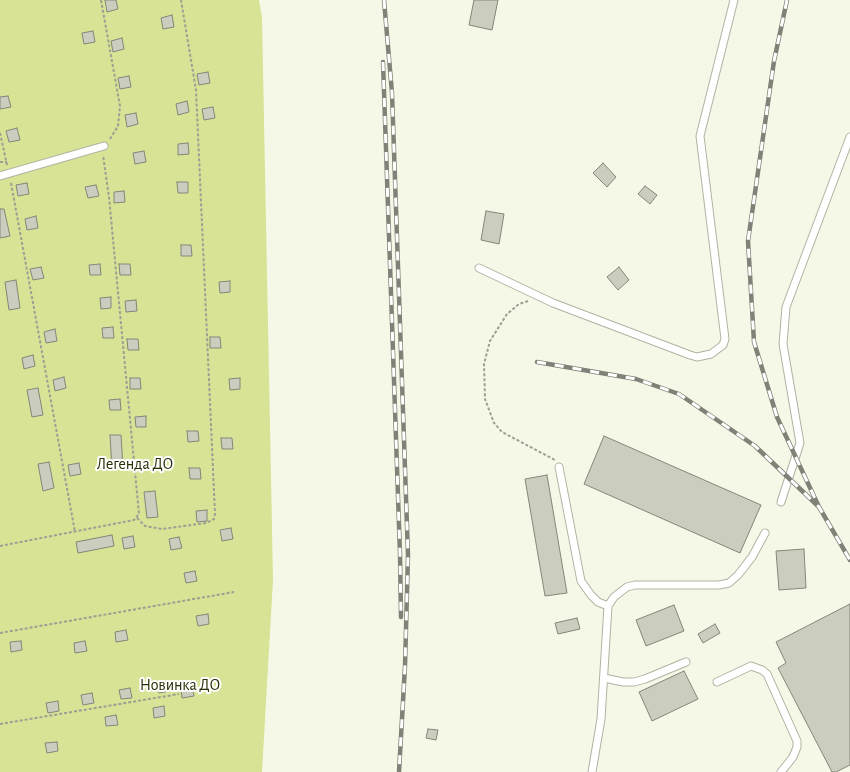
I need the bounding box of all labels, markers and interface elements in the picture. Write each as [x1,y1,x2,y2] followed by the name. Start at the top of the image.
[97,454,173,474] park label: Легенда ДО
[140,675,220,695] park label: Новинка ДО

